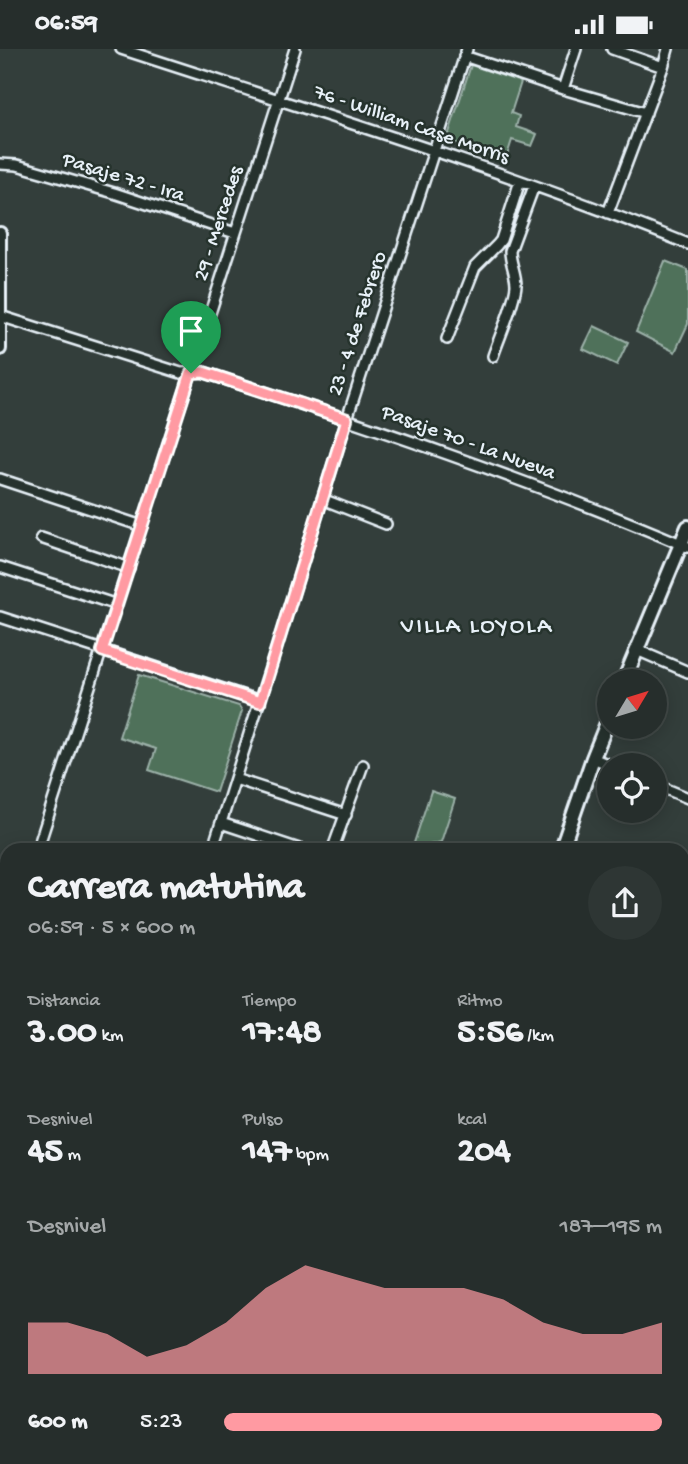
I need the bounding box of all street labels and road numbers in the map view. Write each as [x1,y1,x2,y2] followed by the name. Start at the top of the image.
[309,80,513,172] street label: 76 - William Case Morris
[58,148,188,210] street label: Pasaje 72 - Ira
[190,162,251,284] street label: 29 - Mercedes
[324,249,394,399] street label: 23 - 4 de Febrero
[377,401,560,488] street label: Pasaje 70 - La Nueva

